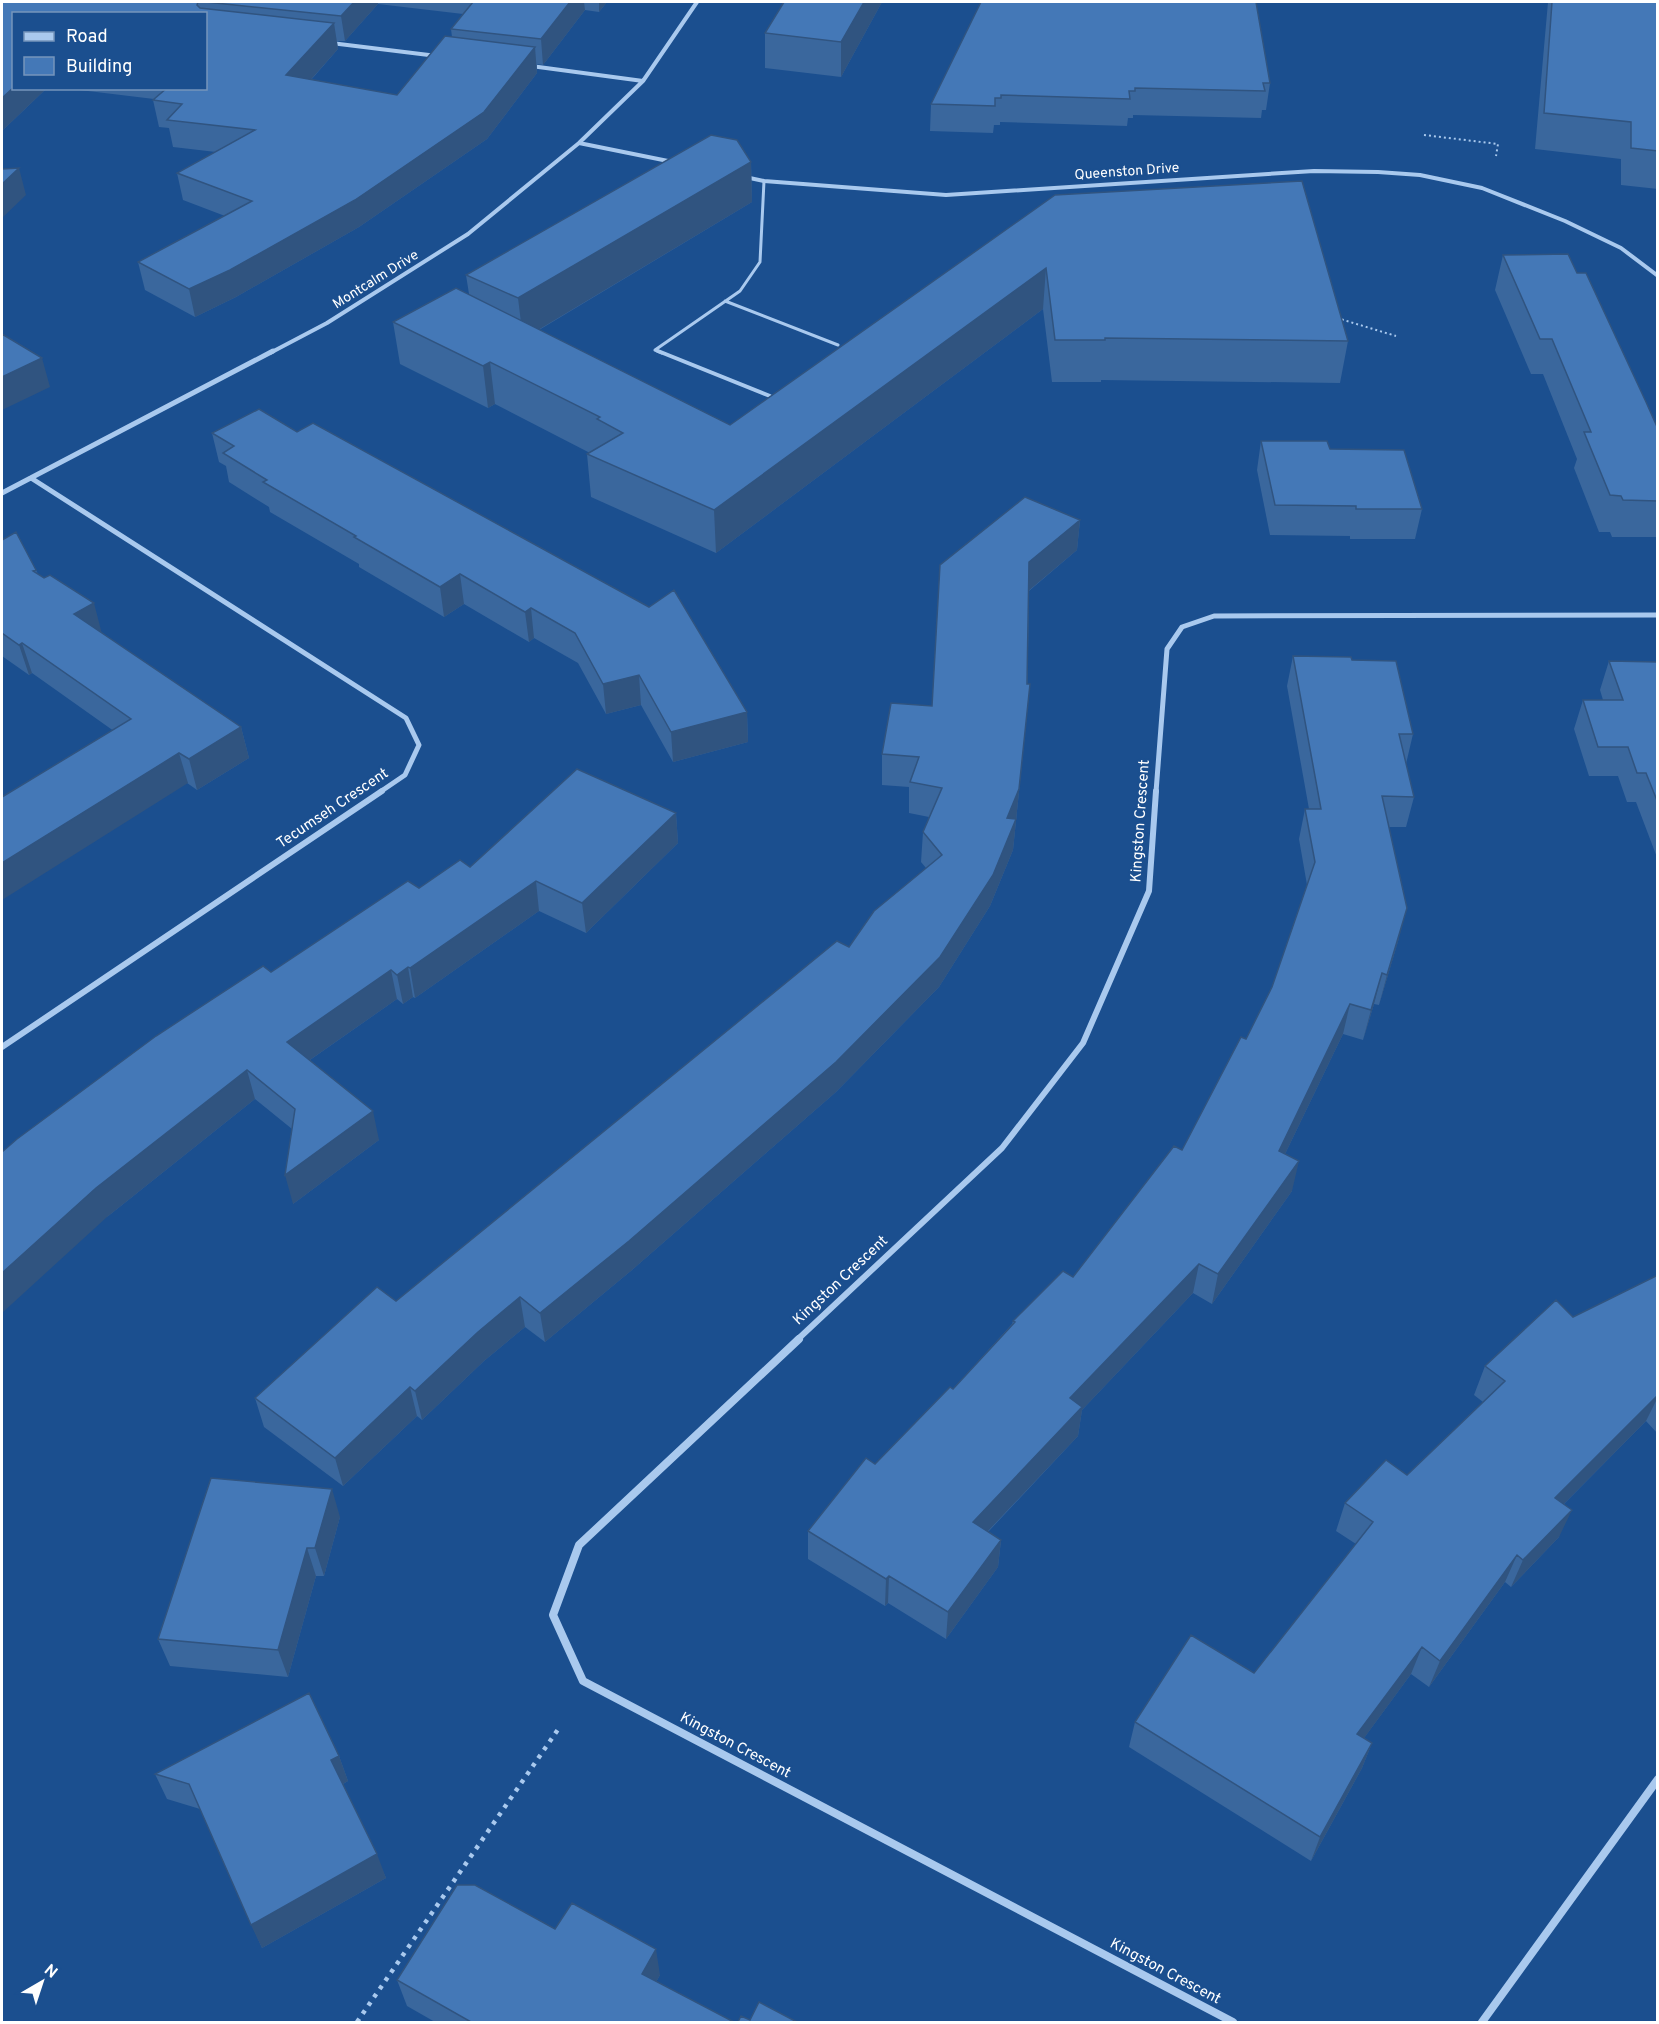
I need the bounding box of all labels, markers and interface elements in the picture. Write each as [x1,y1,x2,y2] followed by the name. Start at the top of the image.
[12,12,207,90] legend
[66,26,108,49] text: Road
[66,56,132,79] text: Building
[1074,160,1180,184] street label: Queenston Drive
[330,247,422,313] street label: Montcalm Drive
[1127,759,1155,883] street label: Kingston Crescent
[273,765,393,853] street label: Tecumseh Crescent
[789,1232,893,1330] street label: Kingston Crescent
[676,1709,794,1783] street label: Kingston Crescent
[1106,1935,1224,2009] street label: Kingston Crescent
[12,1952,72,2012] north arrow
[39,1961,61,1983] text: N

